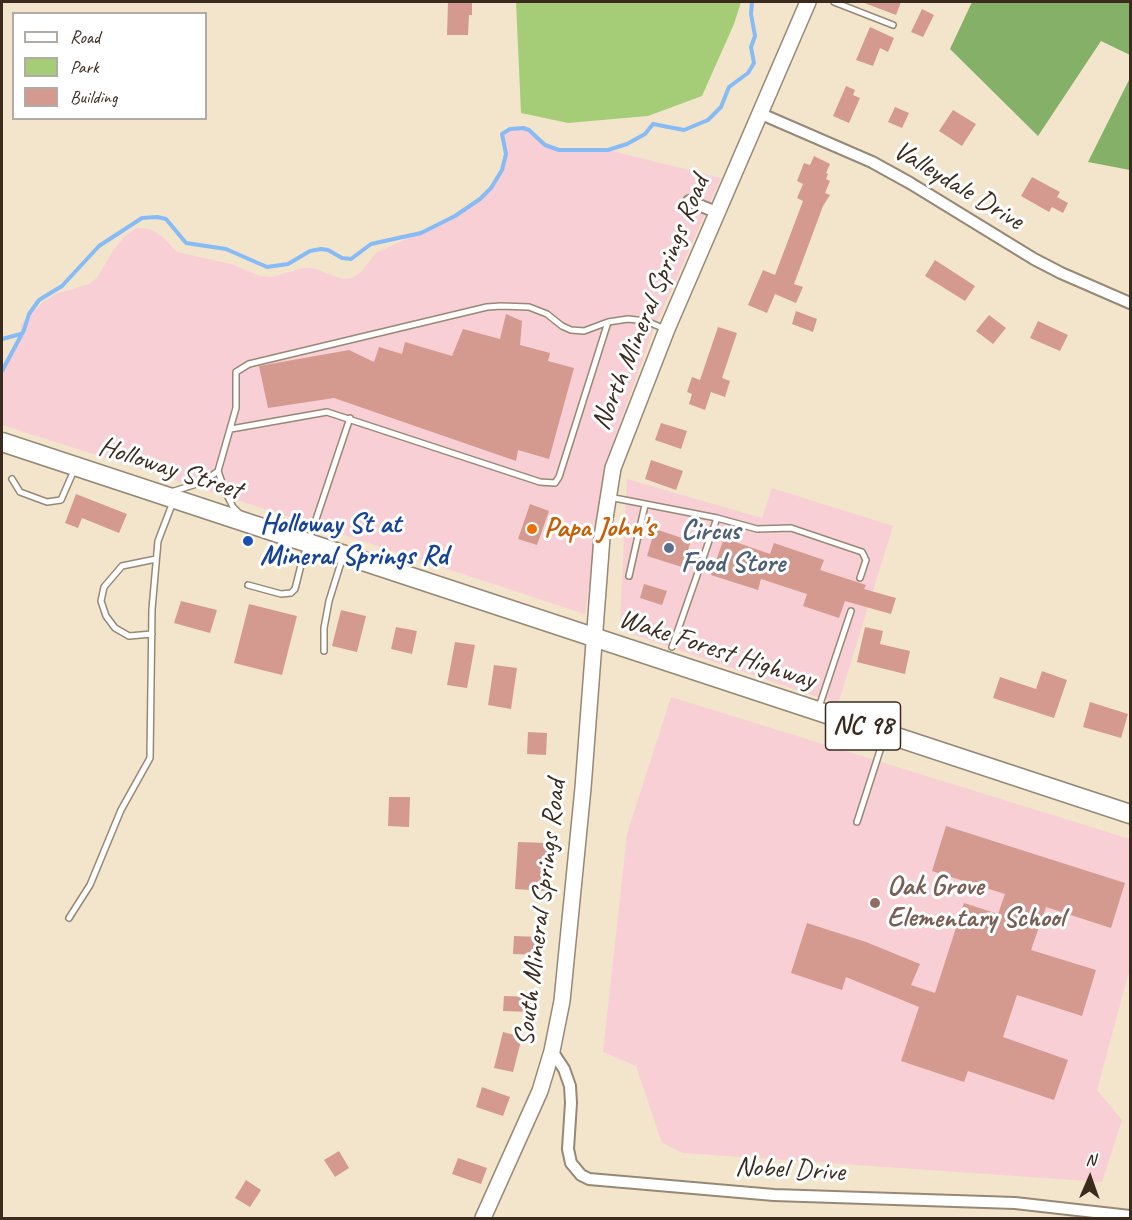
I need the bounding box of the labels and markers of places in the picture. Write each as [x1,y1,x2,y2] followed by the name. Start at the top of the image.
[260,508,448,574] place label: Holloway St at Mineral Springs Rd
[544,512,655,546] place label: Papa John's
[681,515,785,581] place label: Circus Food Store
[525,522,539,536] marker: Papa John's
[241,534,255,548] marker: Holloway St at Mineral Springs Rd
[662,541,676,555] marker: Circus Food Store
[887,870,1065,936] place label: Oak Grove Elementary School
[868,896,882,910] marker: Oak Grove Elementary School

